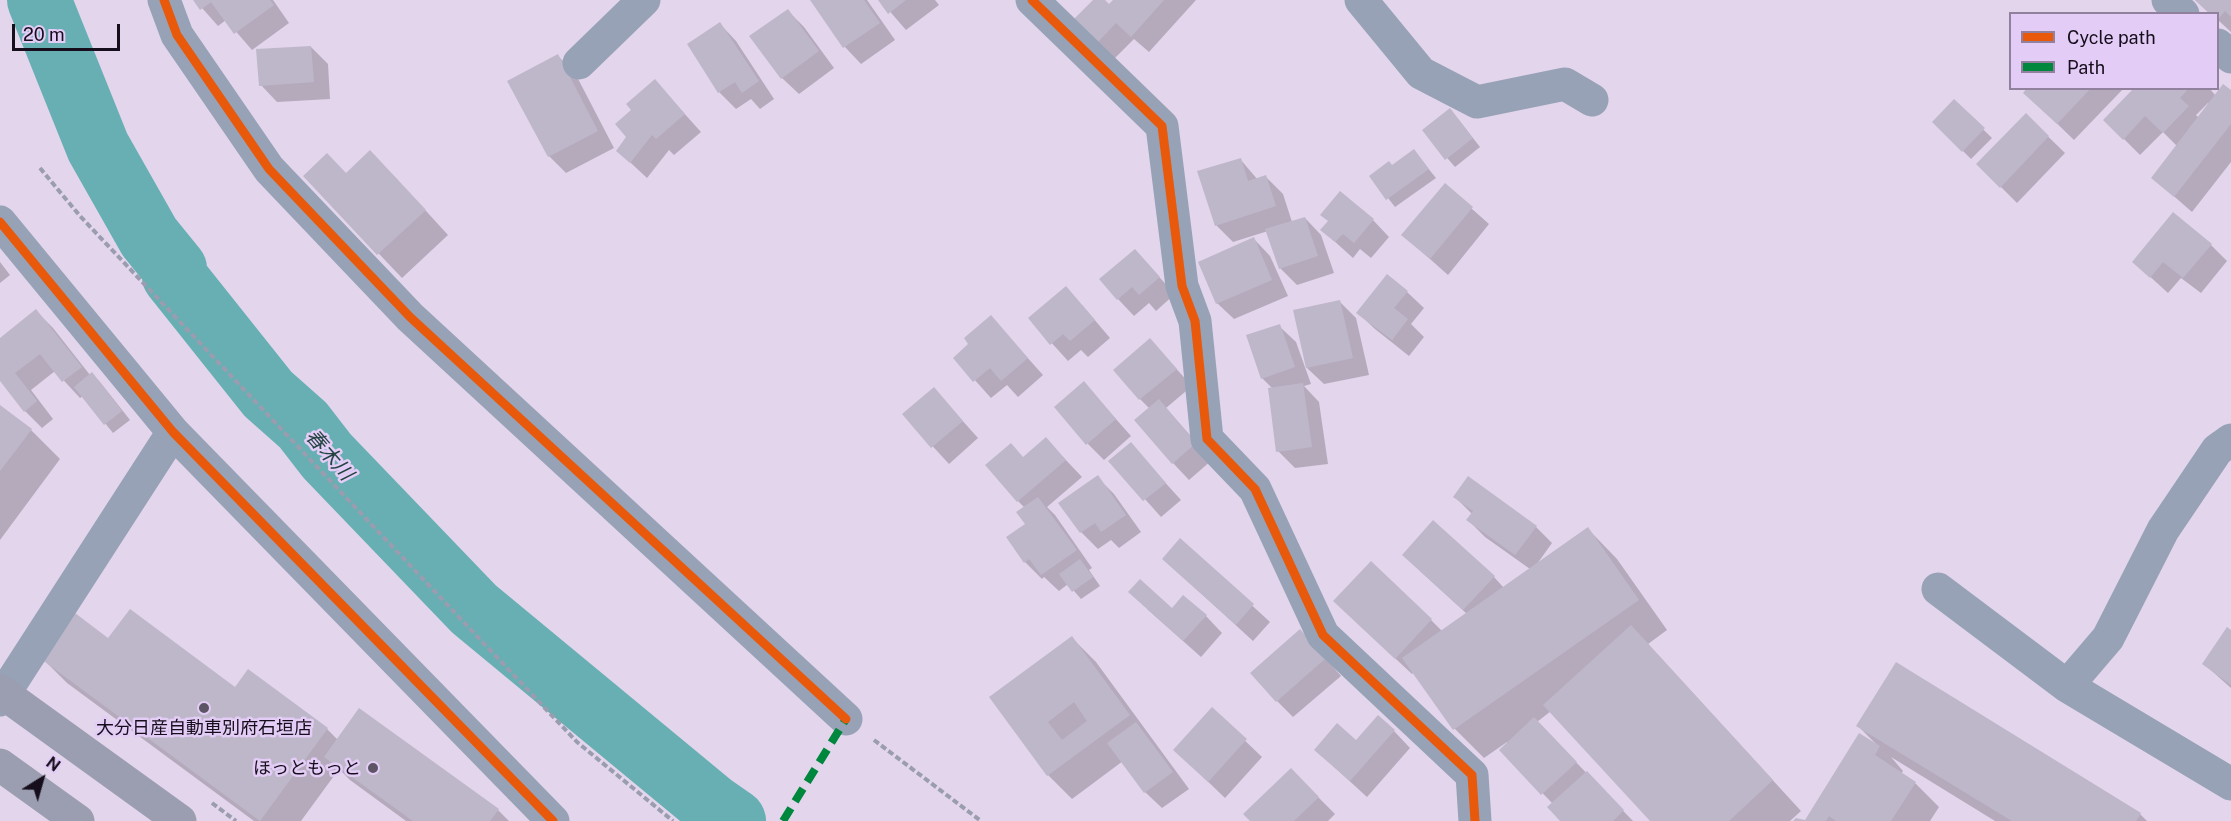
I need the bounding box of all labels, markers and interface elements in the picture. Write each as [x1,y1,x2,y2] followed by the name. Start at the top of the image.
[15,12,123,50] scale bar
[2009,12,2219,90] legend
[23,24,65,45] text: 20 m
[2067,27,2156,48] text: Cycle path
[2067,57,2105,78] text: Path
[300,424,358,486] water label: 春木川
[197,701,211,715] marker: 大分日産自動車別府石垣店
[96,717,312,739] place label: 大分日産自動車別府石垣店
[12,749,72,809] north arrow
[42,753,64,776] text: N
[253,757,361,779] place label: ほっともっと
[366,761,380,775] marker: ほっともっと

